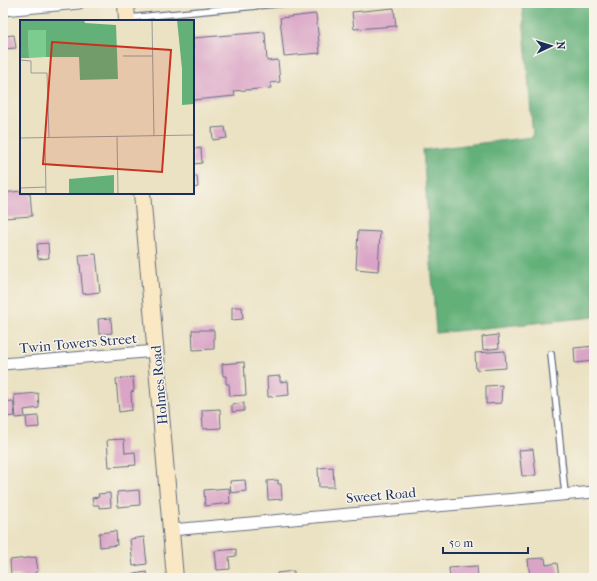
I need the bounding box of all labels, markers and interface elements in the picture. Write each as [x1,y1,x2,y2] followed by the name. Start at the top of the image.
[20,20,194,194] inset map
[531,26,571,66] north arrow
[554,41,567,51] text: N
[19,330,138,357] street label: Twin Towers Street
[148,344,171,425] street label: Holmes Road
[345,484,417,507] street label: Sweet Road
[443,529,528,555] scale bar
[449,536,473,550] text: 50 m

